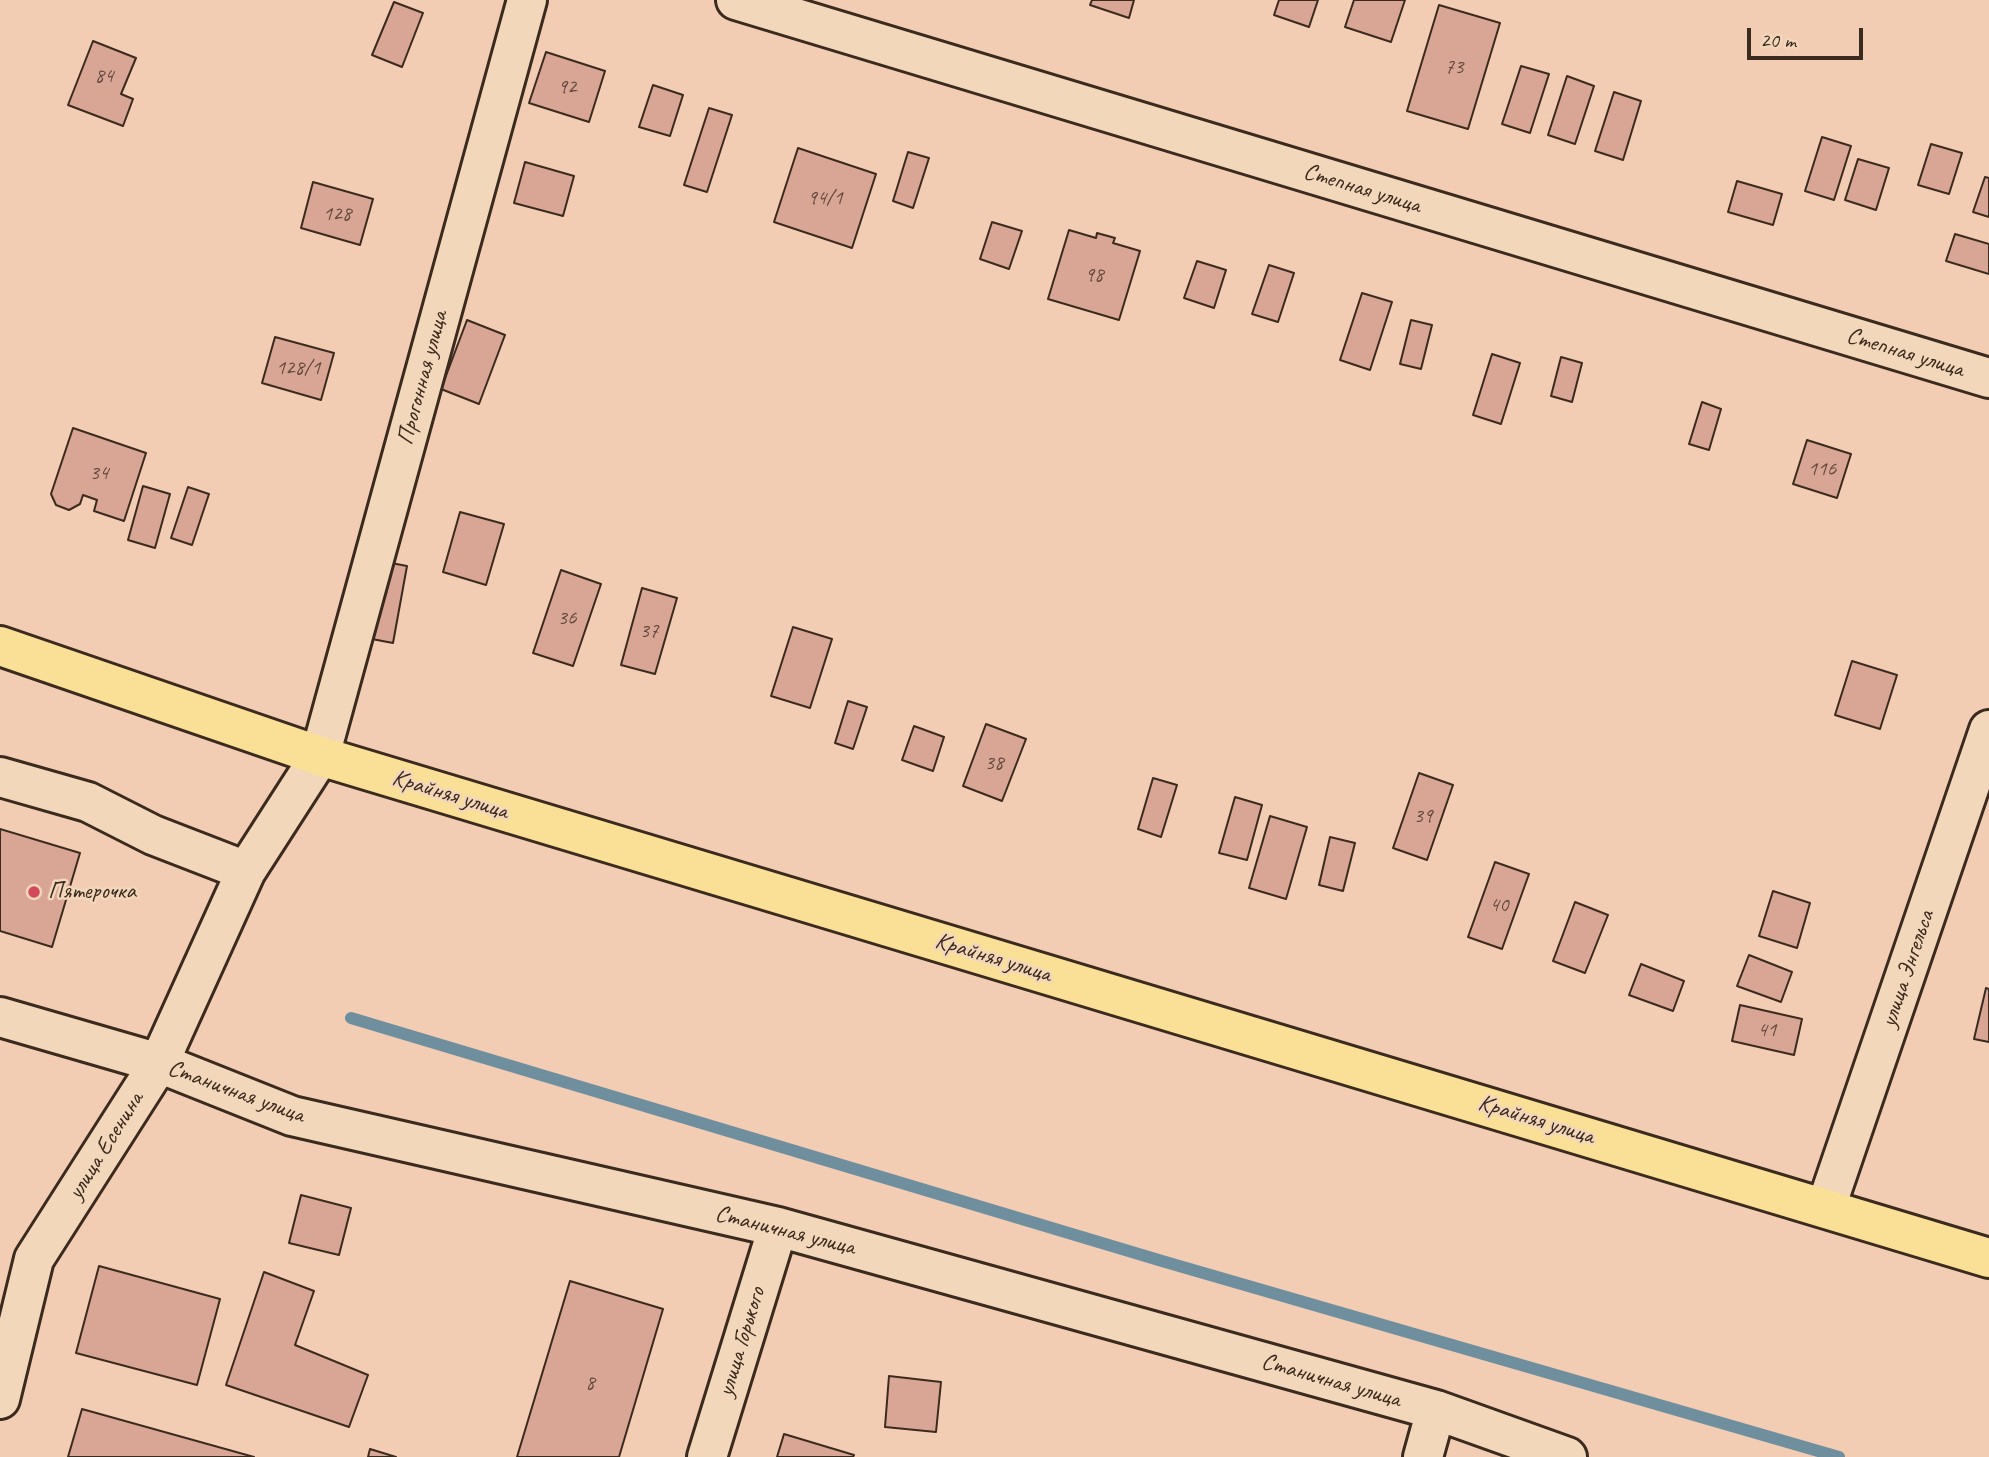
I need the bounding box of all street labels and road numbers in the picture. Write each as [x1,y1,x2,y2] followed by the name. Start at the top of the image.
[1300,158,1424,220] street label: Степная улица
[391,308,455,448] street label: Прогонная улица
[1843,322,1967,384] street label: Степная улица
[389,764,511,826] street label: Крайняя улица
[1875,907,1941,1031] street label: улица Энгельса
[932,927,1054,989] street label: Крайняя улица
[164,1054,308,1130] street label: Станичная улица
[62,1087,150,1205] street label: улица Есенина
[1475,1089,1597,1151] street label: Крайняя улица
[712,1200,858,1262] street label: Станичная улица
[712,1284,772,1400] street label: улица Горького
[1258,1347,1404,1415] street label: Станичная улица

